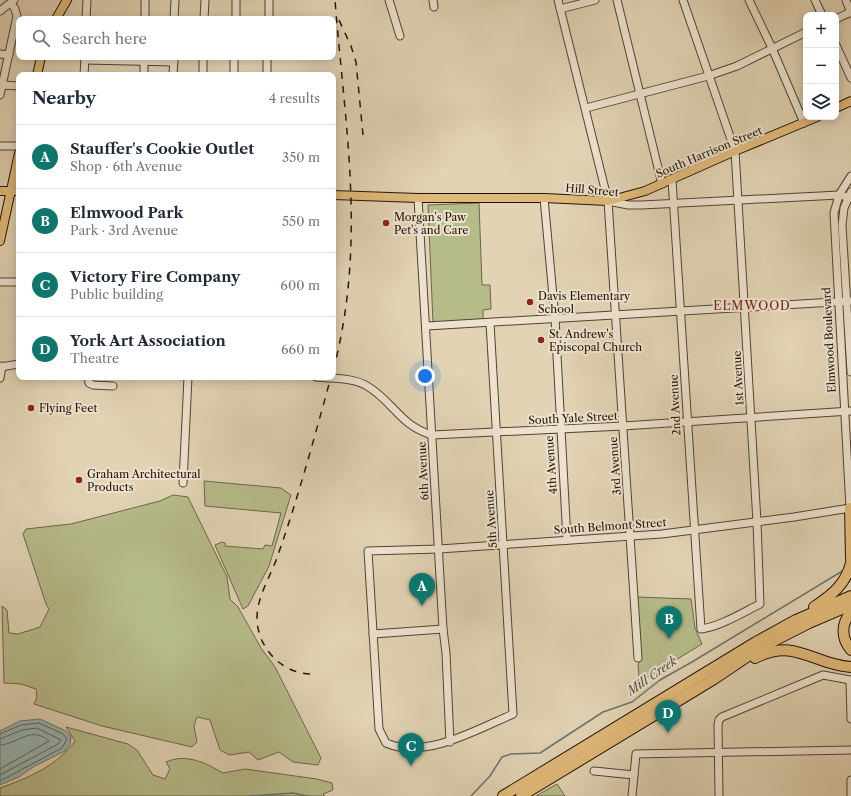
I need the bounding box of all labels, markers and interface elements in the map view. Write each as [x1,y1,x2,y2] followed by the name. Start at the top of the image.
[803,12,839,120] map controls
[803,12,839,48] button: +
[16,16,336,60] search box
[30,27,52,49] icon: search
[62,29,147,48] text: Search here
[803,48,839,84] button: −
[803,84,839,120] button: layers
[32,88,96,108] text: Nearby
[269,90,320,106] text: 4 results
[654,123,764,181] street label: South Harrison Street
[70,139,254,158] text: Stauffer's Cookie Outlet
[40,149,50,165] text: A
[282,149,320,165] text: 350 m
[70,158,182,174] text: Shop · 6th Avenue
[565,181,619,199] street label: Hill Street
[70,203,183,222] text: Elmwood Park
[394,210,468,237] place label: Morgan's Paw Pet's and Care
[40,213,50,229] text: B
[282,213,320,229] text: 550 m
[381,218,391,228] marker: Morgan's Paw Pet's and Care
[70,222,178,238] text: Park · 3rd Avenue
[70,267,240,286] text: Victory Fire Company
[40,277,50,293] text: C
[280,277,320,293] text: 600 m
[70,286,163,302] text: Public building
[819,287,839,393] street label: Elmwood Boulevard
[538,289,631,316] place label: Davis Elementary School
[525,297,535,307] marker: Davis Elementary School
[713,298,791,313] district label: ELMWOOD
[549,327,642,354] place label: St. Andrew's Episcopal Church
[70,331,226,350] text: York Art Association
[536,335,546,345] marker: St. Andrew's Episcopal Church
[39,341,51,357] text: D
[281,341,320,357] text: 660 m
[70,350,119,366] text: Theatre
[730,350,746,406] street label: 1st Avenue
[415,366,435,386] your location
[666,374,684,436] street label: 2nd Avenue
[39,401,97,415] place label: Flying Feet
[26,403,36,413] marker: Flying Feet
[528,409,618,427] street label: South Yale Street
[542,435,560,495] street label: 4th Avenue
[606,436,624,496] street label: 3rd Avenue
[414,441,432,501] street label: 6th Avenue
[87,467,201,494] place label: Graham Architectural Products
[74,475,84,485] marker: Graham Architectural Products
[482,489,500,549] street label: 5th Avenue
[553,515,667,537] street label: South Belmont Street
[409,573,435,606] pin: A
[656,606,682,639] pin: B
[622,653,680,699] water label: Mill Creek
[655,700,681,733] pin: D
[398,733,424,766] pin: C

